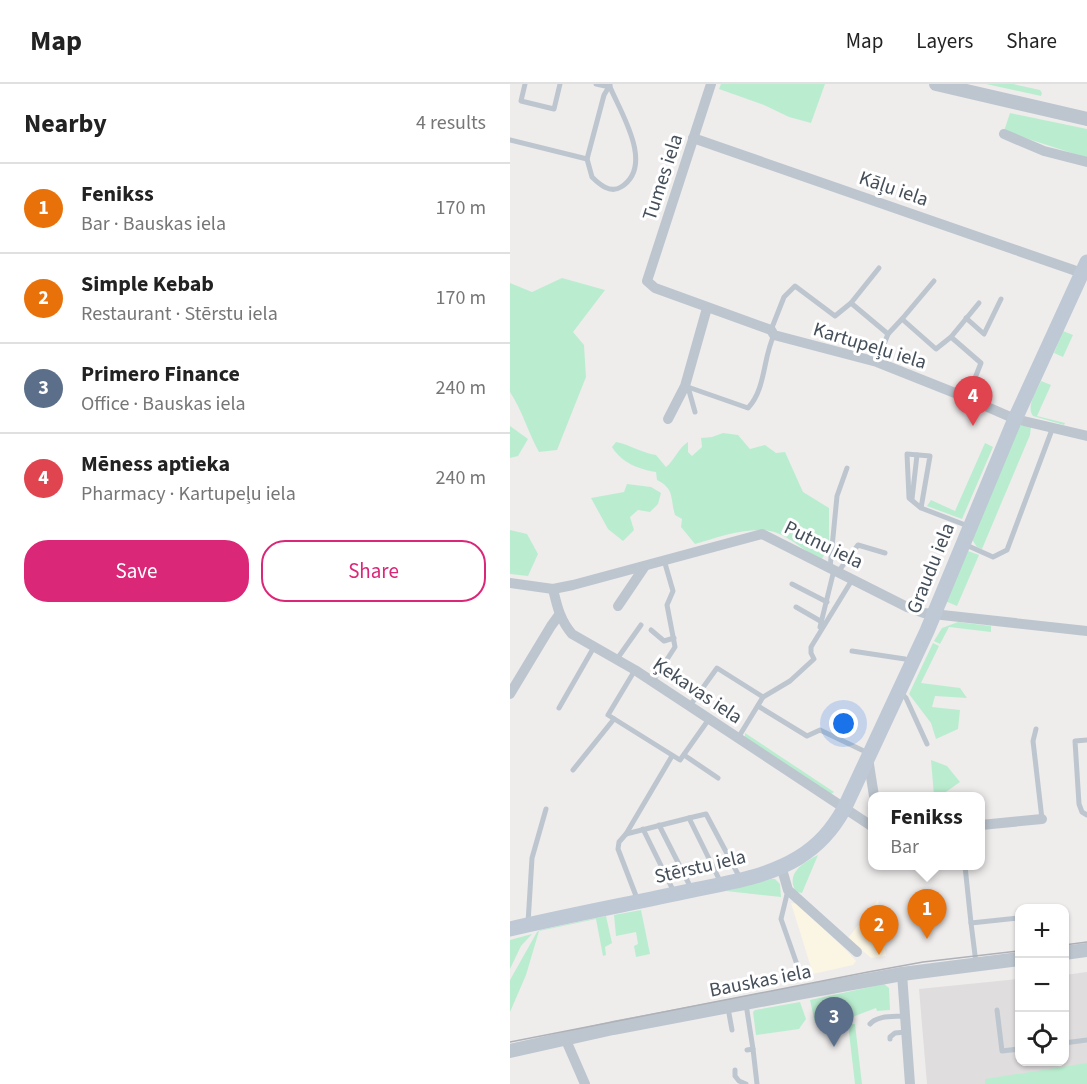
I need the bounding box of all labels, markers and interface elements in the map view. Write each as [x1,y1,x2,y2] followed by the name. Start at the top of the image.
[30,21,82,61] text: Map
[846,26,883,56] text: Map
[916,26,973,56] text: Layers
[1006,26,1057,56] text: Share
[24,105,107,142] text: Nearby
[416,109,486,137] text: 4 results
[636,130,690,224] street label: Tumes iela
[855,164,932,214] street label: Kāļu iela
[81,178,154,210] text: Fenikss
[38,194,49,222] text: 1
[436,194,486,222] text: 170 m
[81,210,226,238] text: Bar · Bauskas iela
[81,268,214,300] text: Simple Kebab
[38,284,49,312] text: 2
[436,284,486,312] text: 170 m
[81,300,278,328] text: Restaurant · Stērstu iela
[810,315,930,376] street label: Kartupeļu iela
[81,358,240,390] text: Primero Finance
[38,374,49,402] text: 3
[436,374,486,402] text: 240 m
[954,376,992,426] pin: 4
[81,390,246,418] text: Office · Bauskas iela
[81,448,230,480] text: Mēness aptieka
[38,464,49,492] text: 4
[436,464,486,492] text: 240 m
[81,480,296,508] text: Pharmacy · Kartupeļu iela
[779,514,868,576] street label: Putnu iela
[900,519,962,618] street label: Graudu iela
[24,540,249,602] button: Save
[261,540,486,602] button: Share
[647,651,748,731] street label: Ķekavas iela
[829,709,858,738] your location
[868,792,985,870] popup
[890,801,963,833] text: Fenikss
[890,833,919,861] text: Bar
[652,843,749,891] street label: Stērstu iela
[908,890,946,939] pin: 1
[1015,904,1069,1066] map controls
[1015,904,1069,958] button: +
[860,906,898,955] pin: 2
[707,957,814,1005] street label: Bauskas iela
[1015,958,1069,1012] button: −
[814,998,854,1047] pin: 3
[1015,1012,1069,1066] button: locate

